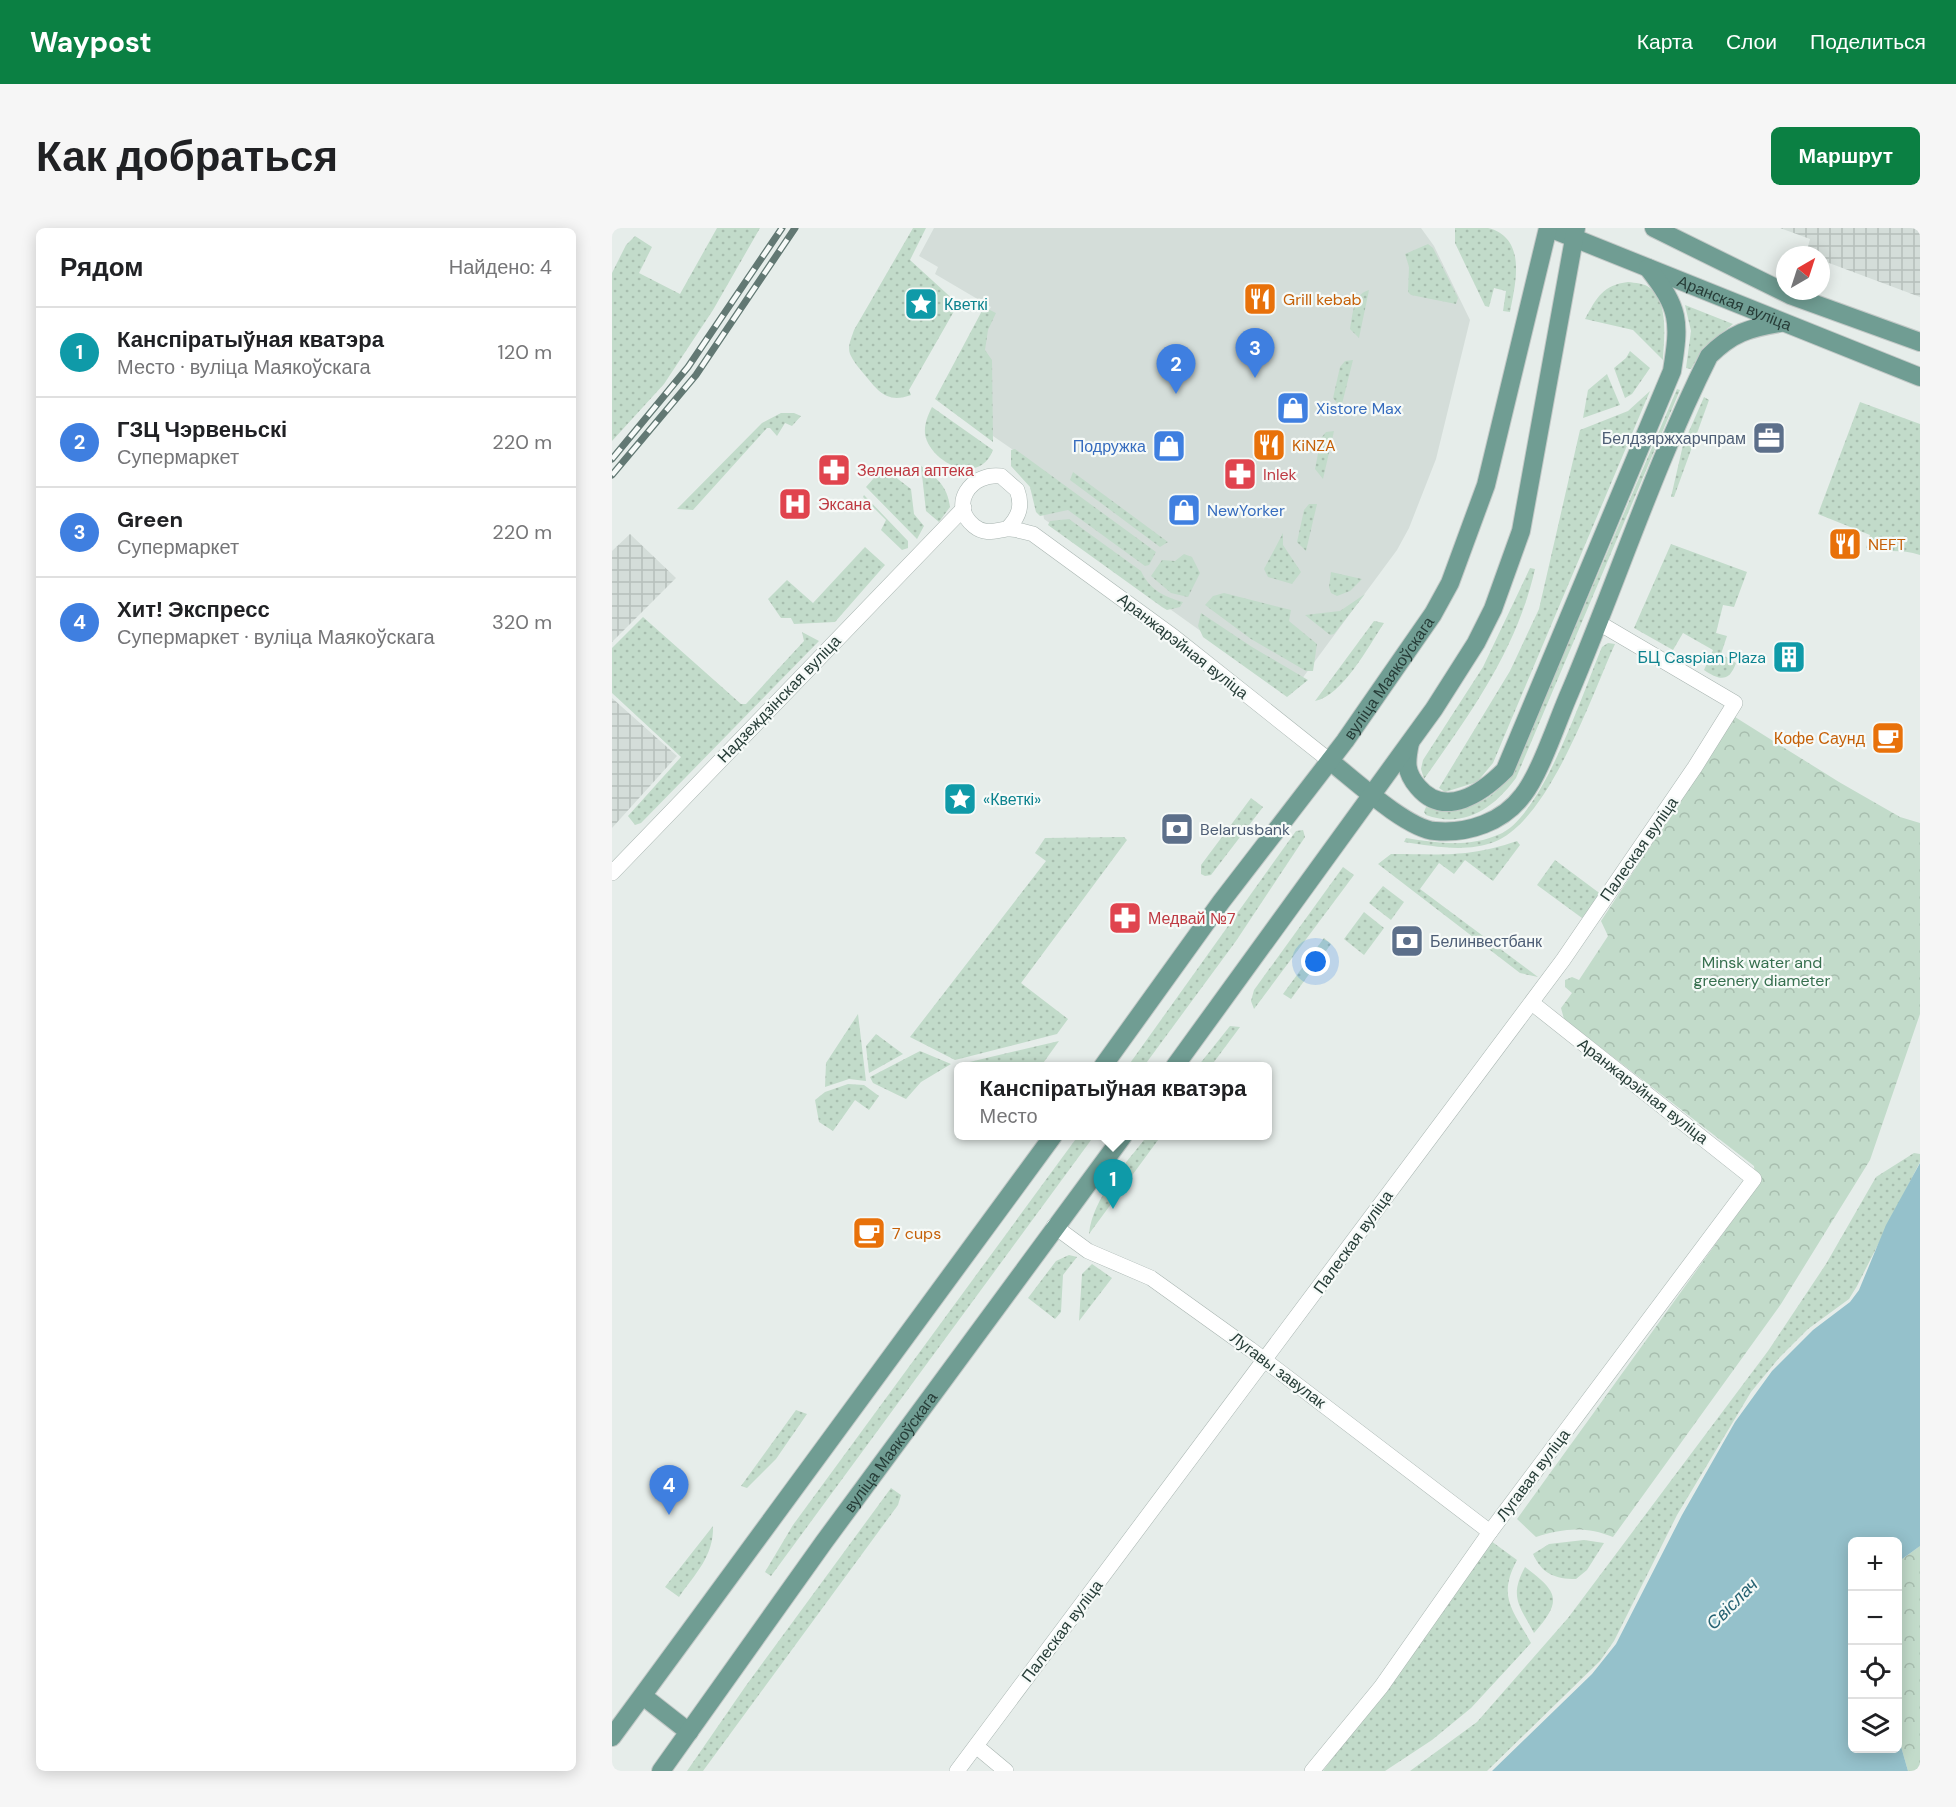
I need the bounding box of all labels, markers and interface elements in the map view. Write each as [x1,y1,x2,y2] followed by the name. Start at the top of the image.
[30,24,152,61] text: Waypost
[1637,28,1693,56] text: Карта
[1726,28,1777,56] text: Слои
[1810,28,1926,56] text: Поделиться
[1771,127,1920,185] button: Маршрут
[36,129,338,184] text: Как добраться
[1776,246,1830,300] north arrow
[60,250,143,284] text: Рядом
[449,254,552,280] text: Найдено: 4
[1674,270,1795,335] street label: Аранская вуліца
[1242,281,1278,317] restaurant icon: Grill kebab
[903,286,939,322] place icon: Кветкі
[1283,289,1362,310] place label: Grill kebab
[944,294,988,315] place label: Кветкі
[117,325,384,354] text: Канспіратыўная кватэра
[1236,328,1274,378] pin: 3
[76,339,83,365] text: 1
[498,339,552,365] text: 120 m
[1156,344,1196,394] pin: 2
[117,354,371,380] text: Место · вуліца Маякоўскага
[1275,390,1311,426] shop icon: Xistore Max
[1316,398,1402,419] place label: Xistore Max
[117,415,287,444] text: ГЗЦ Чэрвеньскі
[1751,420,1787,456] office icon: Белдзяржхарчпрам
[1251,427,1287,463] restaurant icon: KiNZA
[1151,428,1187,464] shop icon: Подружка
[1602,428,1746,449] place label: Белдзяржхарчпрам
[74,429,85,455] text: 2
[492,429,552,455] text: 220 m
[1292,435,1336,456] place label: KiNZA
[1073,436,1146,457] place label: Подружка
[117,444,239,470] text: Супермаркет
[816,452,852,488] pharmacy icon: Зеленая аптека
[1222,456,1258,492] pharmacy icon: Inlek
[857,460,974,481] place label: Зеленая аптека
[1263,464,1297,485] place label: Inlek
[777,486,813,522] hospital icon: Эксана
[1166,492,1202,528] shop icon: NewYorker
[818,494,871,515] place label: Эксана
[1207,500,1285,521] place label: NewYorker
[117,505,183,534] text: Green
[73,519,86,545] text: 3
[492,519,552,545] text: 220 m
[1827,526,1863,562] restaurant icon: NEFT
[117,534,239,560] text: Супермаркет
[1868,534,1906,555] place label: NEFT
[1113,588,1253,704] street label: Аранжарэйная вуліца
[117,595,270,624] text: Хит! Экспресс
[73,609,86,635] text: 4
[492,609,552,635] text: 320 m
[1339,612,1439,743] street label: вуліца Маякоўскага
[117,624,435,650] text: Супермаркет · вуліца Маякоўскага
[713,631,845,767] street label: Надзеждзінская вуліца
[1771,639,1807,675] building icon: БЦ Caspian Plaza
[1638,647,1766,668] place label: БЦ Caspian Plaza
[1870,720,1906,756] cafe icon: Кофе Саунд
[1774,728,1866,749] place label: Кофе Саунд
[942,781,978,817] place icon: «Кветкі»
[983,789,1041,810] place label: «Кветкі»
[1595,793,1683,905] street label: Палеская вуліца
[1159,811,1195,847] bank icon: Belarusbank
[1200,819,1290,840] place label: Belarusbank
[1107,900,1143,936] pharmacy icon: Медвай №7
[1148,908,1236,929] place label: Медвай №7
[1389,923,1425,959] bank icon: Белинвестбанк
[1430,931,1543,952] place label: Белинвестбанк
[1301,947,1330,976] your location
[1694,952,1830,991] park label: Minsk water and greenery diameter
[1573,1033,1713,1149] street label: Аранжарэйная вуліца
[954,1062,1272,1140] popup
[980,1074,1246,1103] text: Канспіратыўная кватэра
[980,1103,1038,1129] text: Место
[1094,1160,1132,1209] pin: 1
[1308,1186,1398,1298] street label: Палеская вуліца
[851,1215,887,1251] cafe icon: 7 cups
[892,1223,941,1244] place label: 7 cups
[1226,1327,1331,1413] street label: Лугавы завулак
[839,1387,942,1516] street label: вуліца Маякоўскага
[1492,1425,1575,1525] street label: Лугавая вуліца
[650,1466,688,1515] pin: 4
[1848,1537,1902,1753] map controls
[1848,1537,1902,1591] button: +
[1701,1573,1763,1635] water label: Свіслач
[1017,1576,1107,1686] street label: Палеская вуліца
[1848,1591,1902,1645] button: −
[1848,1645,1902,1699] button: locate
[1848,1699,1902,1753] button: layers

